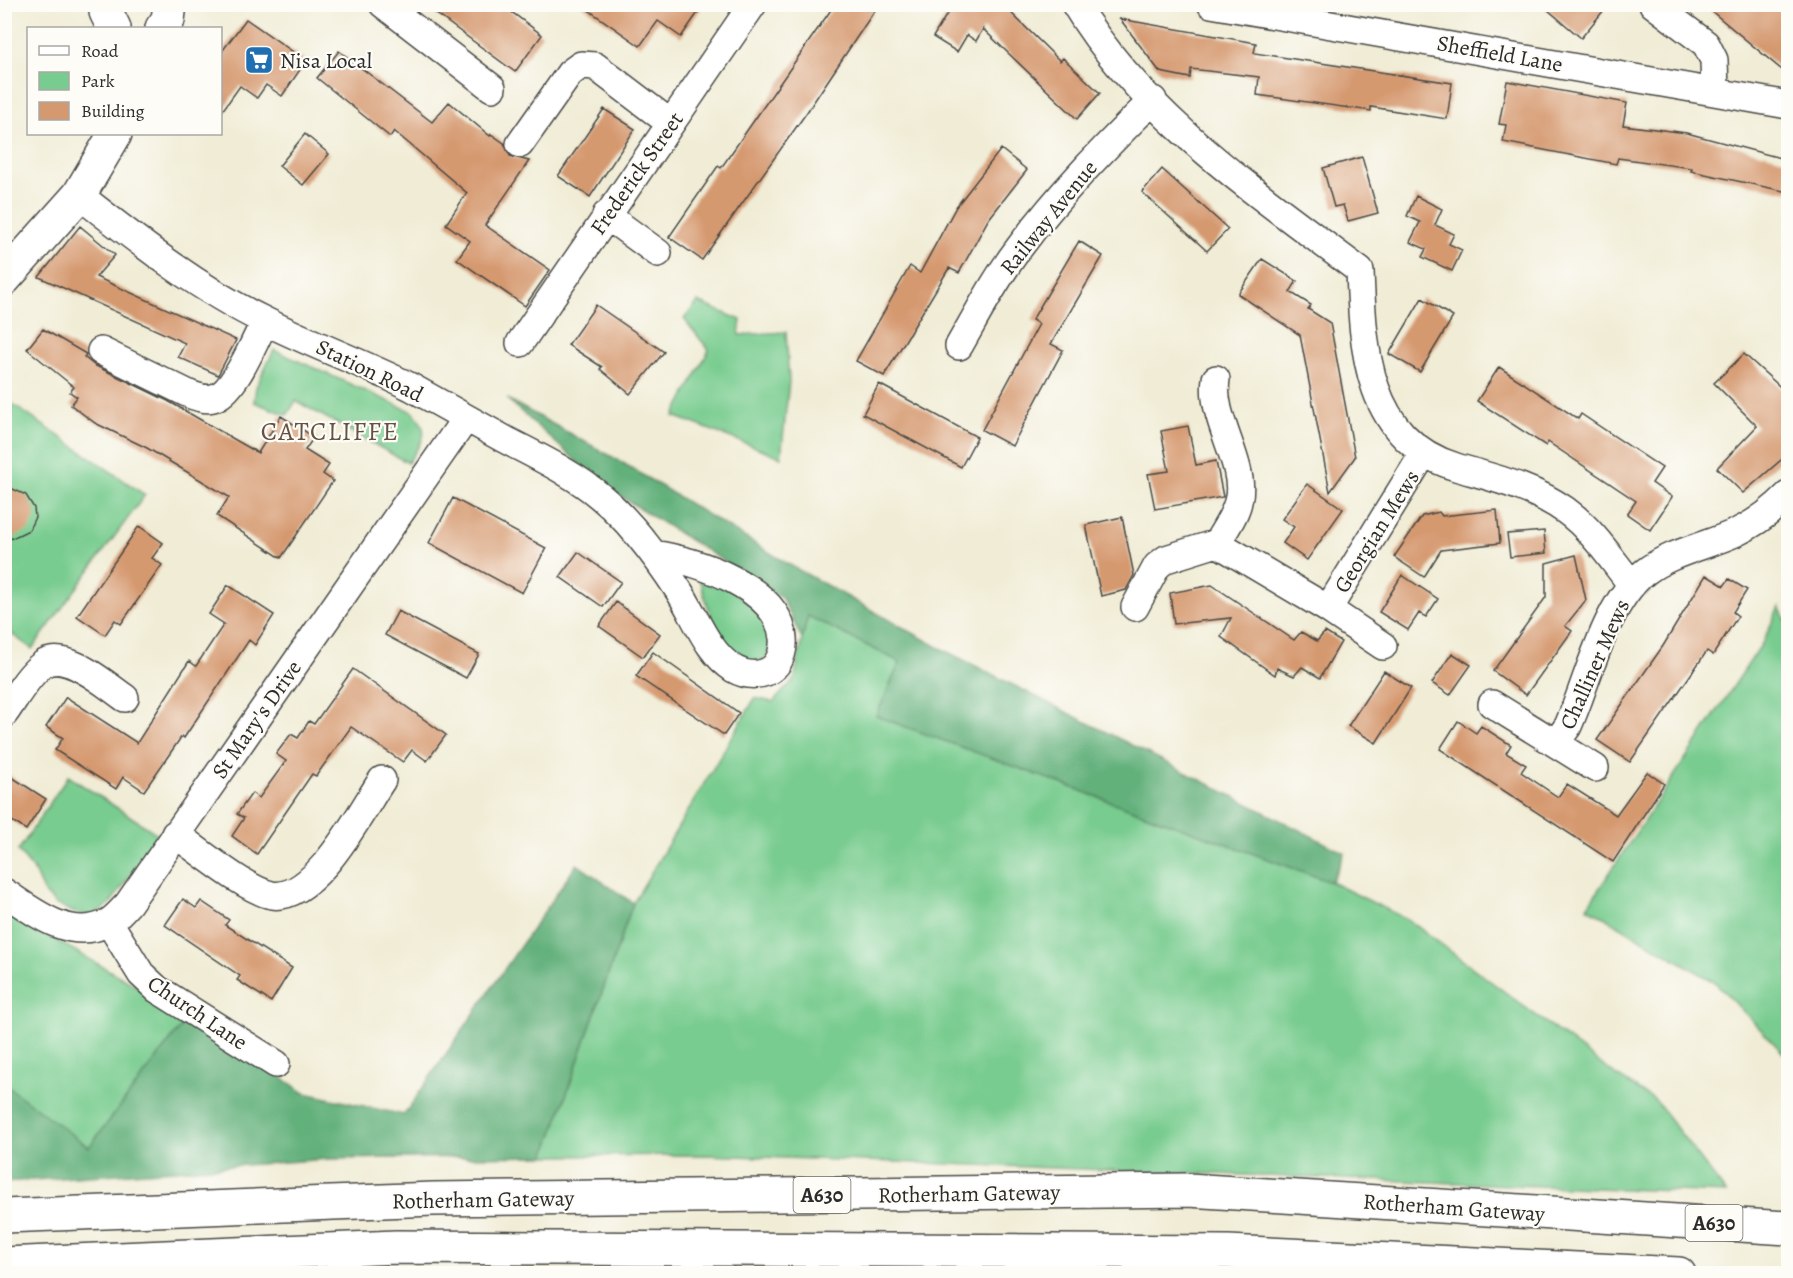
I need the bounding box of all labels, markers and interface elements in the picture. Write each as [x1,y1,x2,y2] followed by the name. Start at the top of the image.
[27,27,222,135] legend
[1435,28,1565,80] street label: Sheffield Lane
[81,39,119,63] text: Road
[243,44,275,76] supermarket icon: Nisa Local
[280,46,372,76] place label: Nisa Local
[81,69,115,93] text: Park
[81,99,145,123] text: Building
[583,106,690,241] street label: Frederick Street
[993,154,1104,281] street label: Railway Avenue
[311,332,428,410] street label: Station Road
[261,414,399,449] district label: CATCLIFFE
[1327,464,1427,599] street label: Georgian Mews
[1553,594,1637,734] street label: Challiner Mews
[205,654,309,785] street label: St Mary's Drive
[142,968,253,1057] street label: Church Lane
[794,1177,850,1213] road number: A630
[878,1177,1061,1211] street label: Rotherham Gateway
[392,1183,575,1217] street label: Rotherham Gateway
[1362,1187,1546,1229] street label: Rotherham Gateway
[1686,1205,1742,1241] road number: A630

